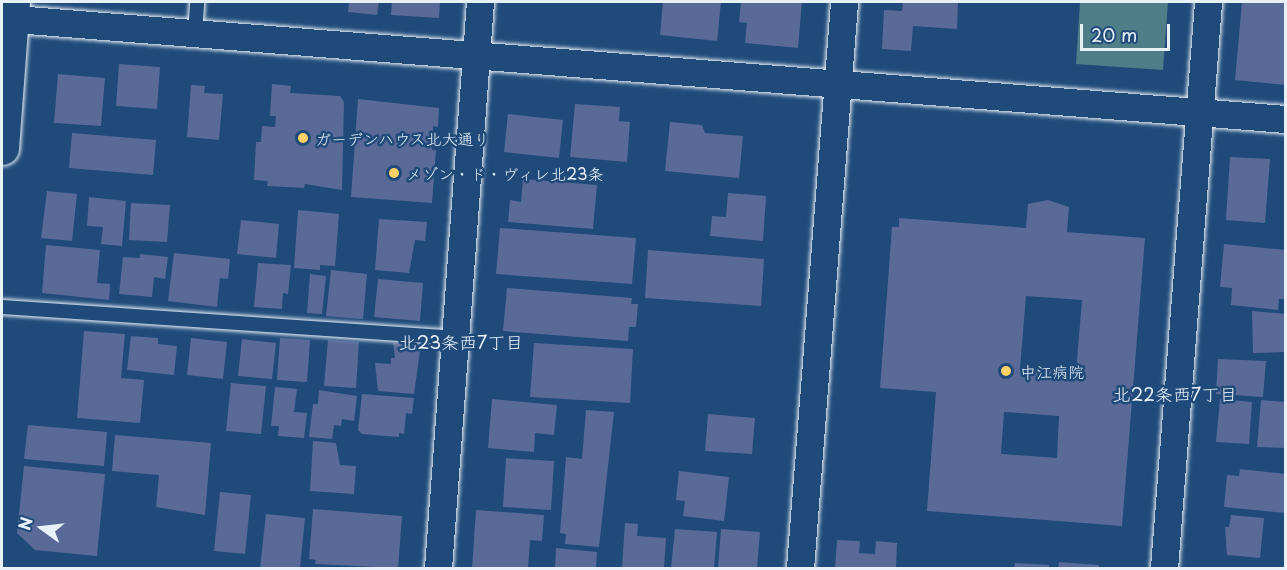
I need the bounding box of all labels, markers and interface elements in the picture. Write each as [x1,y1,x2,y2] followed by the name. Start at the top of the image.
[1083,12,1173,50] scale bar
[1091,21,1137,48] text: 20 m
[315,128,491,148] place label: ガーデンハウス北大通り
[296,131,310,145] marker: ガーデンハウス北大通り
[406,163,604,183] place label: メゾン・ド・ヴィレ北23条
[387,166,401,180] marker: メゾン・ド・ヴィレ北23条
[399,331,523,353] district label: 北23条西7丁目
[1020,361,1084,381] place label: 中江病院
[997,362,1015,380] marker: 中江病院
[1113,383,1237,405] district label: 北22条西7丁目
[12,498,72,558] north arrow
[11,514,38,533] text: N

